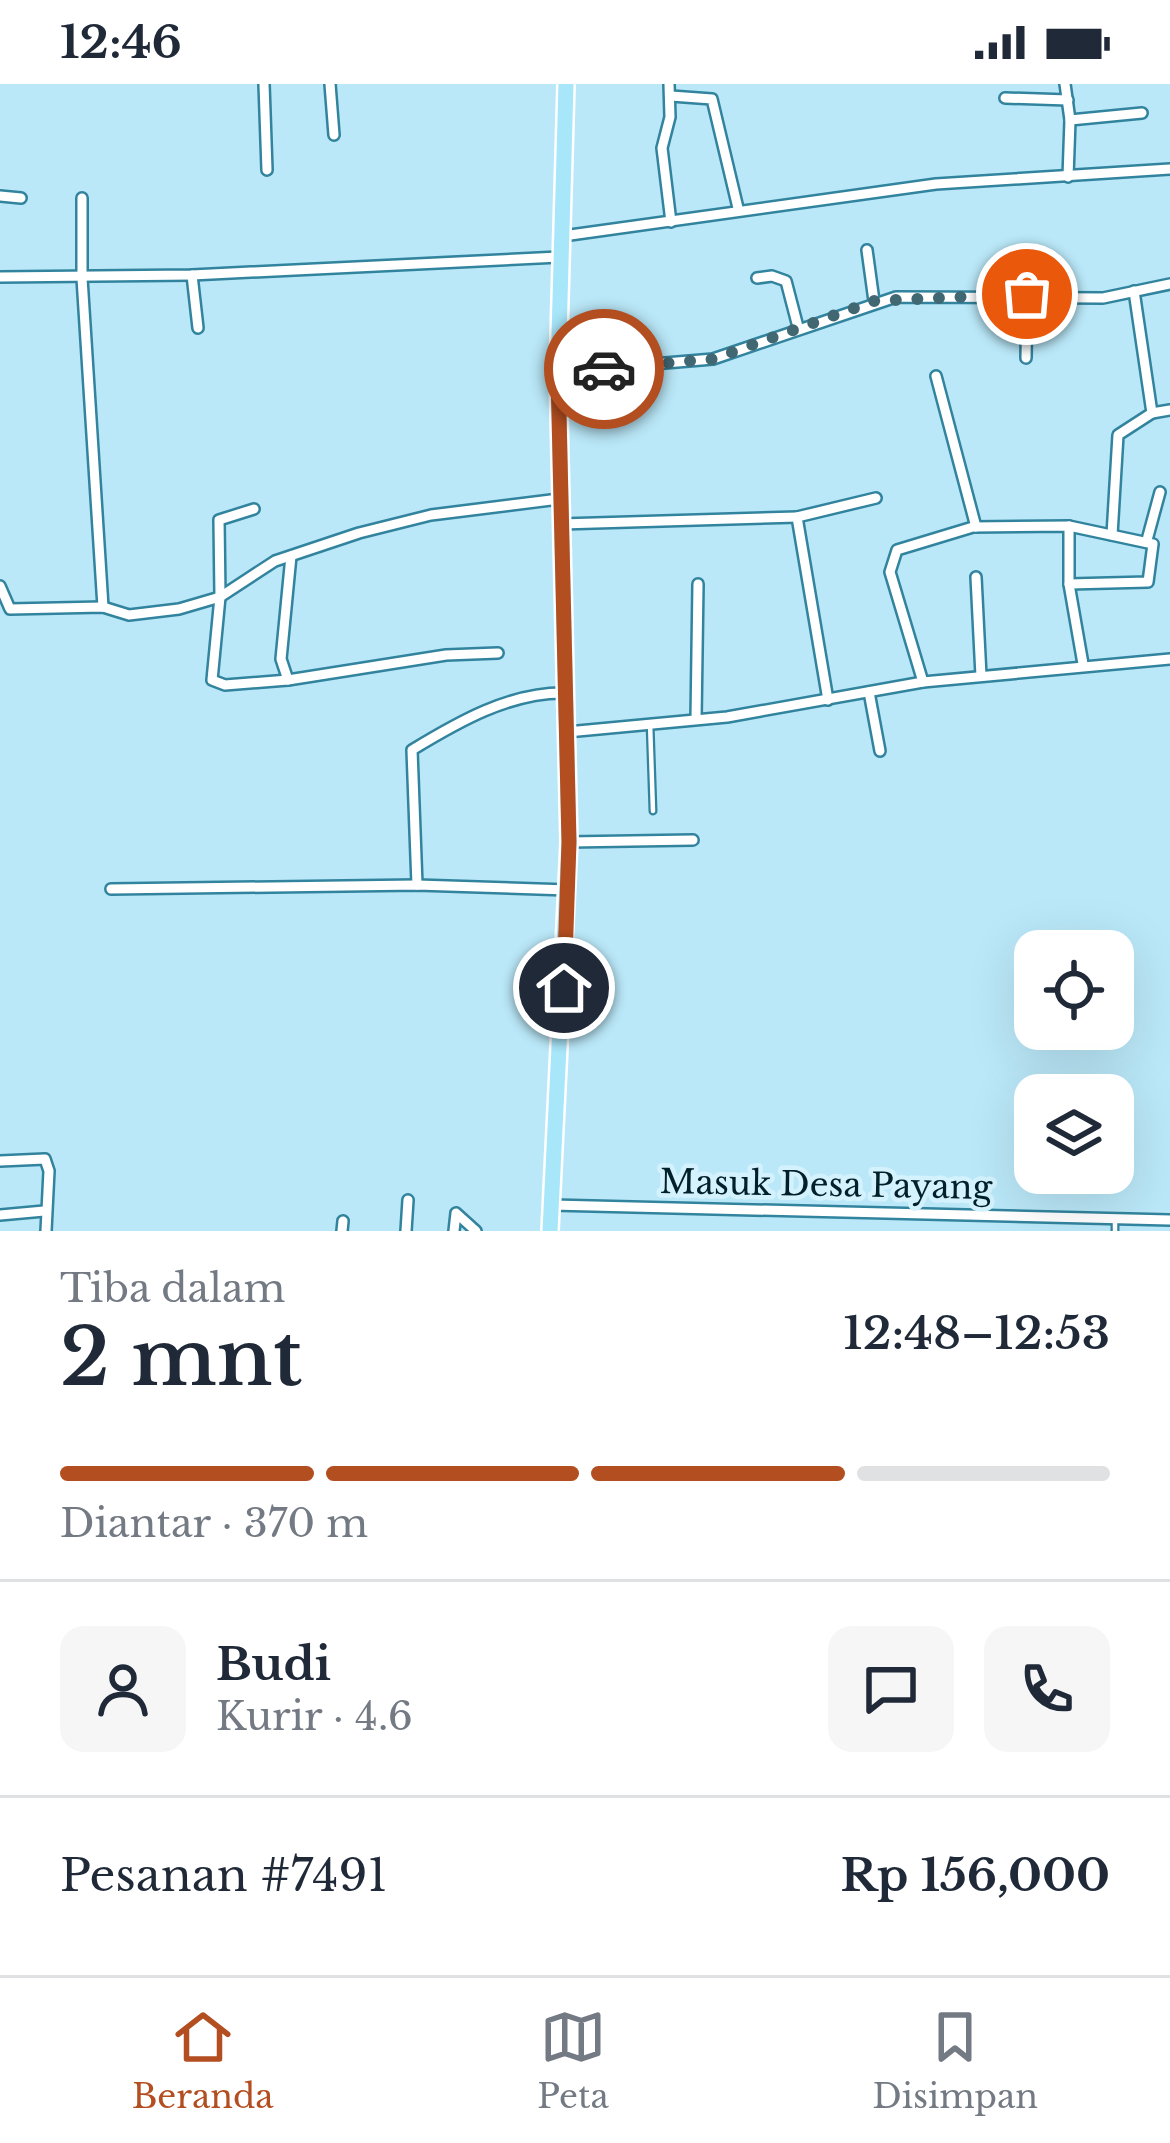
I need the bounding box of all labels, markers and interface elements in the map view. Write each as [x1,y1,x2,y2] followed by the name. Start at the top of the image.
[60,14,182,70] text: 12:46
[976,243,1078,345] pin
[994,261,1060,327] icon: bag
[544,309,664,429] courier
[571,336,637,402] icon: car
[1014,930,1134,1194] map controls
[1014,930,1134,1050] button: locate
[513,937,615,1039] pin
[531,955,597,1021] icon: home
[1014,1074,1134,1194] button: layers
[659,1161,994,1208] street label: Masuk Desa Payang
[60,1264,285,1313] text: Tiba dalam
[843,1305,1110,1361] text: 12:48–12:53
[60,1309,302,1406] text: 2 mnt
[60,1499,368,1548] text: Diantar · 370 m
[60,1626,186,1752] button: person
[828,1626,954,1752] button: chat
[984,1626,1110,1752] button: phone
[216,1636,331,1692] text: Budi
[216,1692,413,1741] text: Kurir · 4.6
[60,1847,388,1903] text: Pesanan #7491
[840,1847,1110,1903] text: Rp 156,000
[132,2004,273,2117] tab: Beranda
[537,2004,609,2117] tab: Peta
[873,2004,1038,2117] tab: Disimpan

